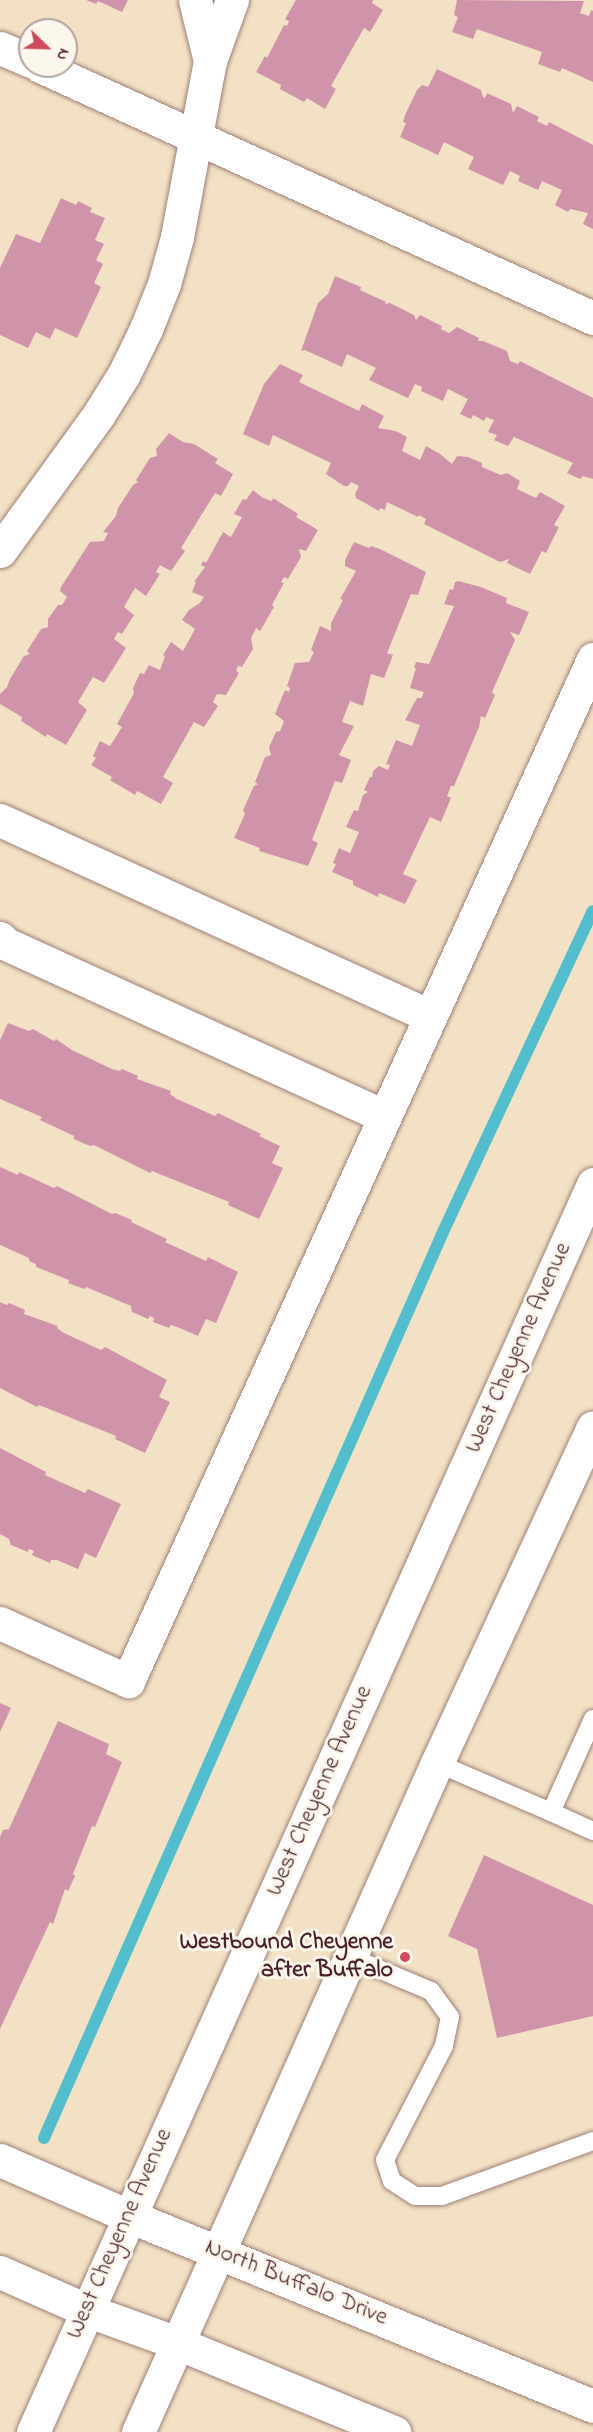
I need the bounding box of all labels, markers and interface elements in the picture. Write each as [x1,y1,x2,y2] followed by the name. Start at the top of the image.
[18,18,78,78] north arrow
[50,45,76,64] text: N
[460,1238,578,1458] street label: West Cheyenne Avenue
[261,1681,379,1901] street label: West Cheyenne Avenue
[179,1929,393,1985] place label: Westbound Cheyenne after Buffalo
[398,1950,412,1964] marker: Westbound Cheyenne after Buffalo
[61,2124,179,2344] street label: West Cheyenne Avenue
[201,2233,391,2333] street label: North Buffalo Drive

